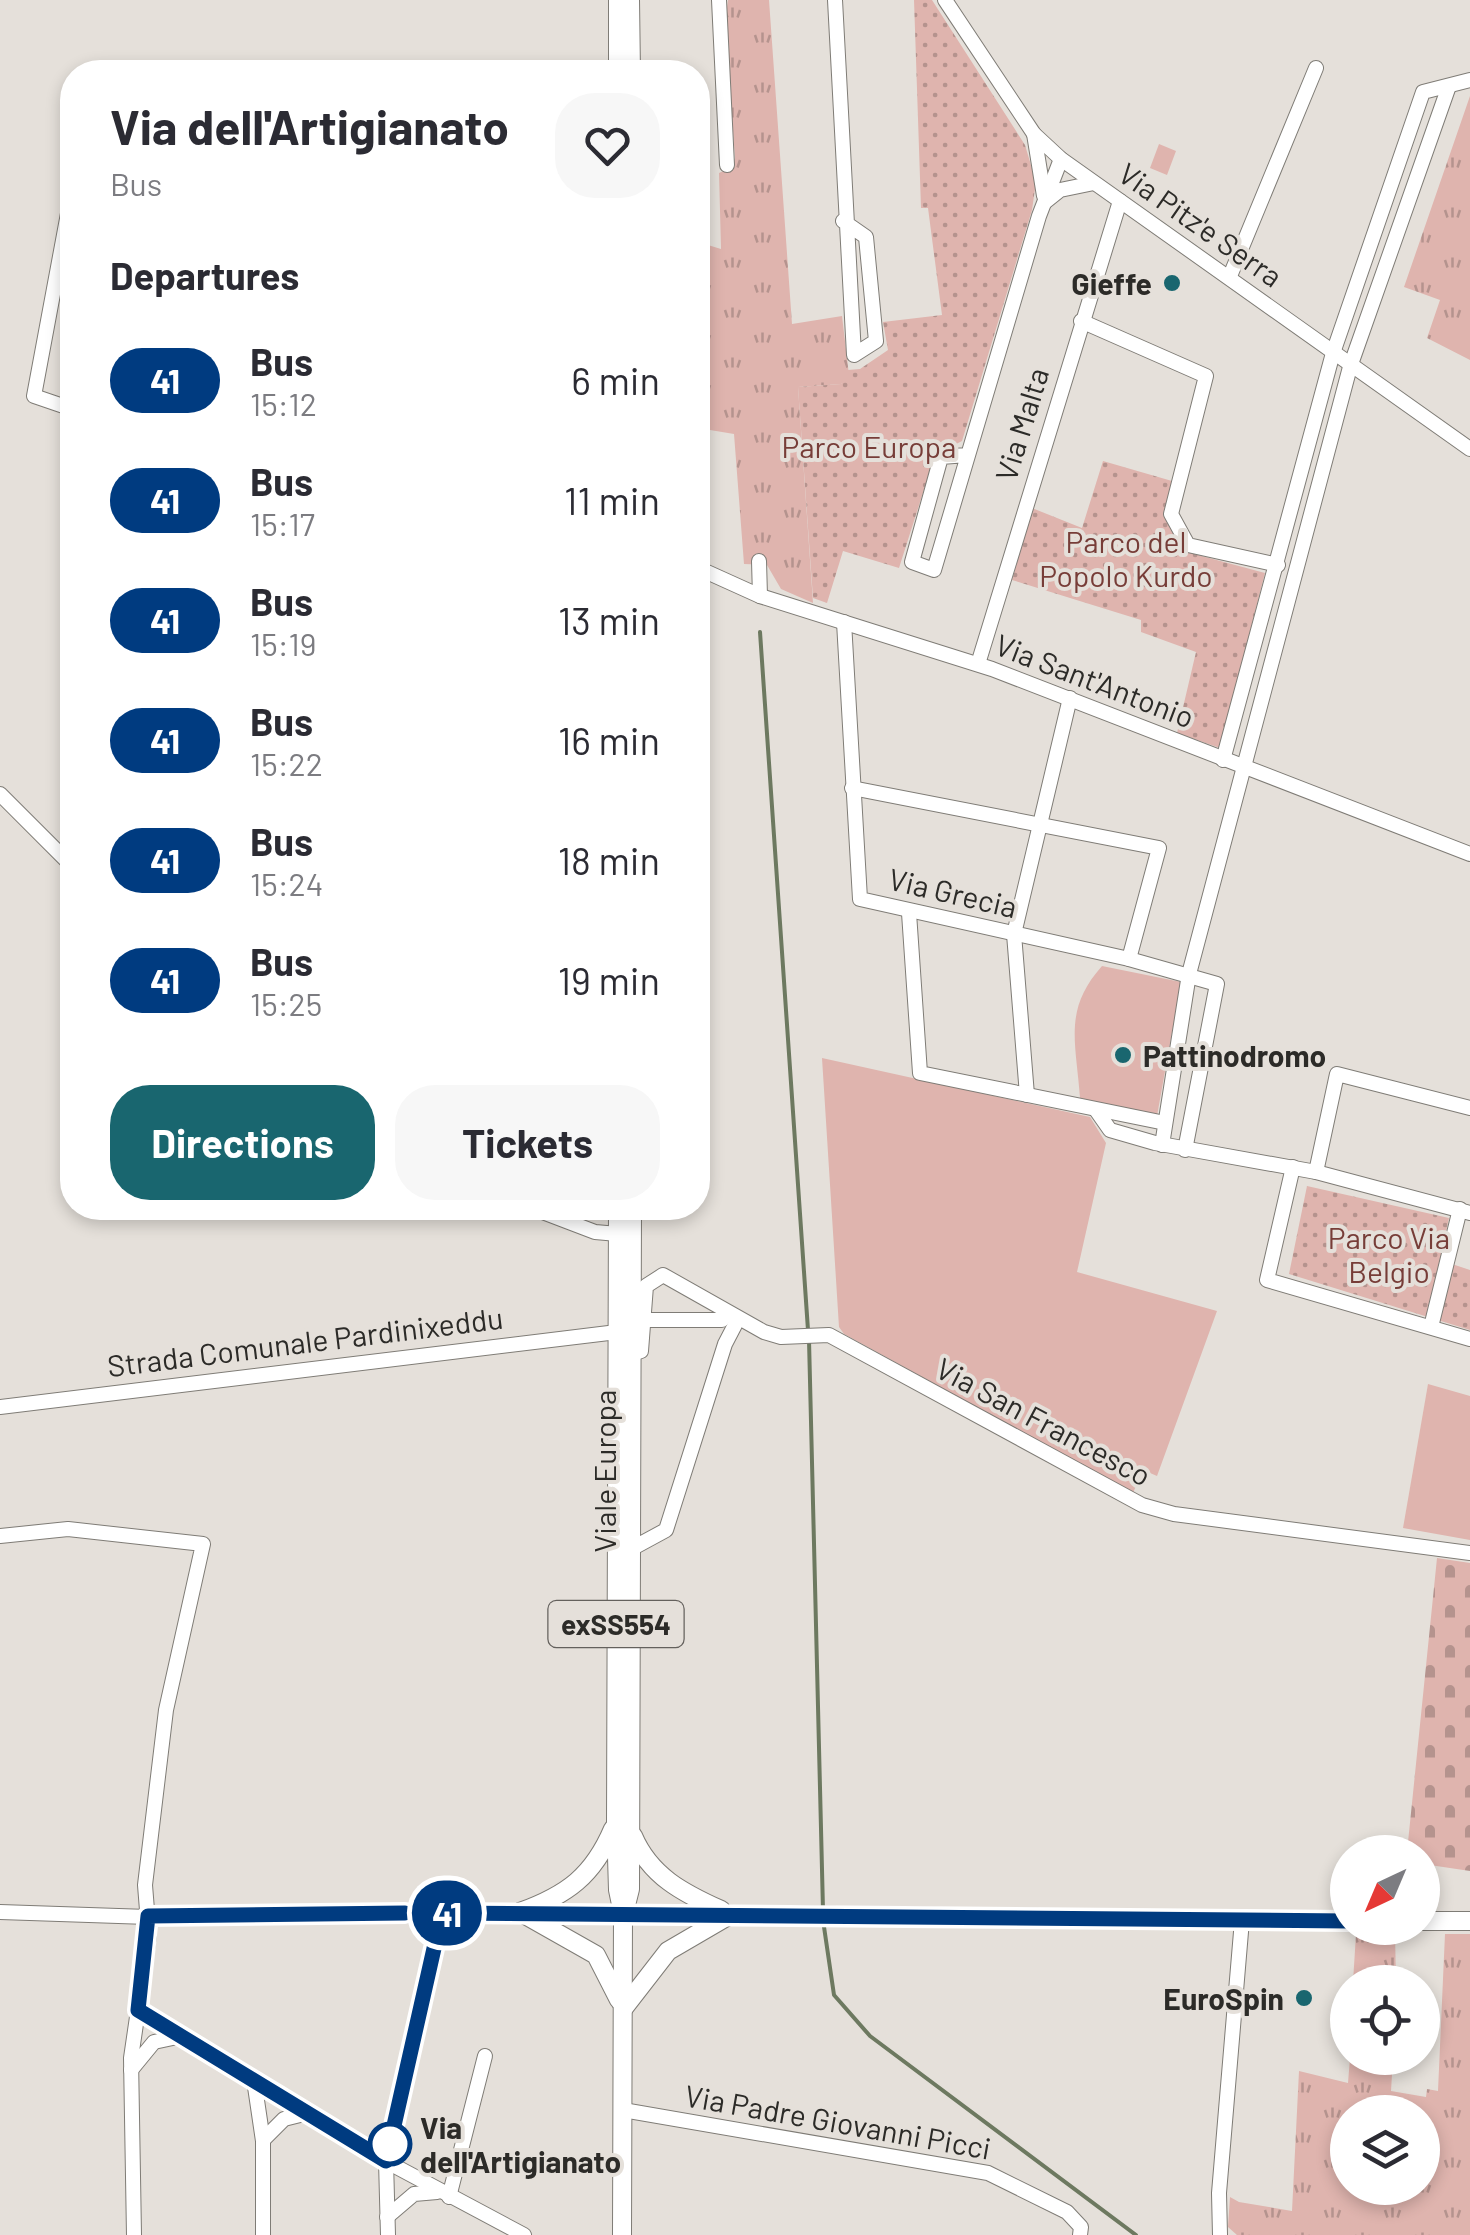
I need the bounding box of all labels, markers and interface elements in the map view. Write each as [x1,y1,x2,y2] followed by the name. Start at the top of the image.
[555,93,660,198] button: heart
[110,97,509,155] text: Via dell'Artigianato
[1112,154,1290,294] street label: Via Pitz'e Serra
[110,164,162,202] text: Bus
[110,252,299,298] text: Departures
[1071,265,1152,301] place label: Gieffe
[1161,272,1183,294] marker: Gieffe
[250,338,313,384] text: Bus
[571,357,660,403] text: 6 min
[150,359,180,401] text: 41
[987,363,1055,485] street label: Via Malta
[250,384,317,422] text: 15:12
[782,428,956,464] park label: Parco Europa
[250,458,313,504] text: Bus
[564,477,660,523] text: 11 min
[150,479,180,521] text: 41
[250,504,315,542] text: 15:17
[1039,523,1213,593] park label: Parco del Popolo Kurdo
[250,578,313,624] text: Bus
[558,597,660,643] text: 13 min
[150,599,180,641] text: 41
[250,624,316,662] text: 15:19
[990,626,1200,734] street label: Via Sant'Antonio
[250,698,313,744] text: Bus
[558,717,660,763] text: 16 min
[150,719,180,761] text: 41
[250,744,323,782] text: 15:22
[250,818,313,864] text: Bus
[558,837,660,883] text: 18 min
[150,839,180,881] text: 41
[885,860,1021,924] street label: Via Grecia
[250,864,323,902] text: 15:24
[250,938,313,984] text: Bus
[558,957,660,1003] text: 19 min
[150,959,180,1001] text: 41
[250,984,322,1022] text: 15:25
[1143,1037,1326,1073] place label: Pattinodromo
[1112,1044,1134,1066] marker: Pattinodromo
[110,1085,375,1200] button: Directions
[395,1085,660,1200] button: Tickets
[1328,1219,1450,1289] park label: Parco Via Belgio
[105,1299,505,1383] street label: Strada Comunale Pardinixeddu
[930,1349,1158,1493] street label: Via San Francesco
[586,1390,622,1552] street label: Viale Europa
[548,1601,684,1647] road number: exSS554
[1330,1835,1440,1945] north arrow
[1330,1835,1440,2205] map controls
[402,1880,492,1946] line badge: 41
[432,1892,462,1934] text: 41
[1330,1965,1440,2075] button: locate
[1163,1980,1284,2016] place label: EuroSpin
[1293,1987,1315,2009] marker: EuroSpin
[682,2076,994,2166] street label: Via Padre Giovanni Picci
[1330,2095,1440,2205] button: layers
[420,2109,621,2179] place label: Via dell'Artigianato
[369,2123,411,2165] marker: Via dell'Artigianato

